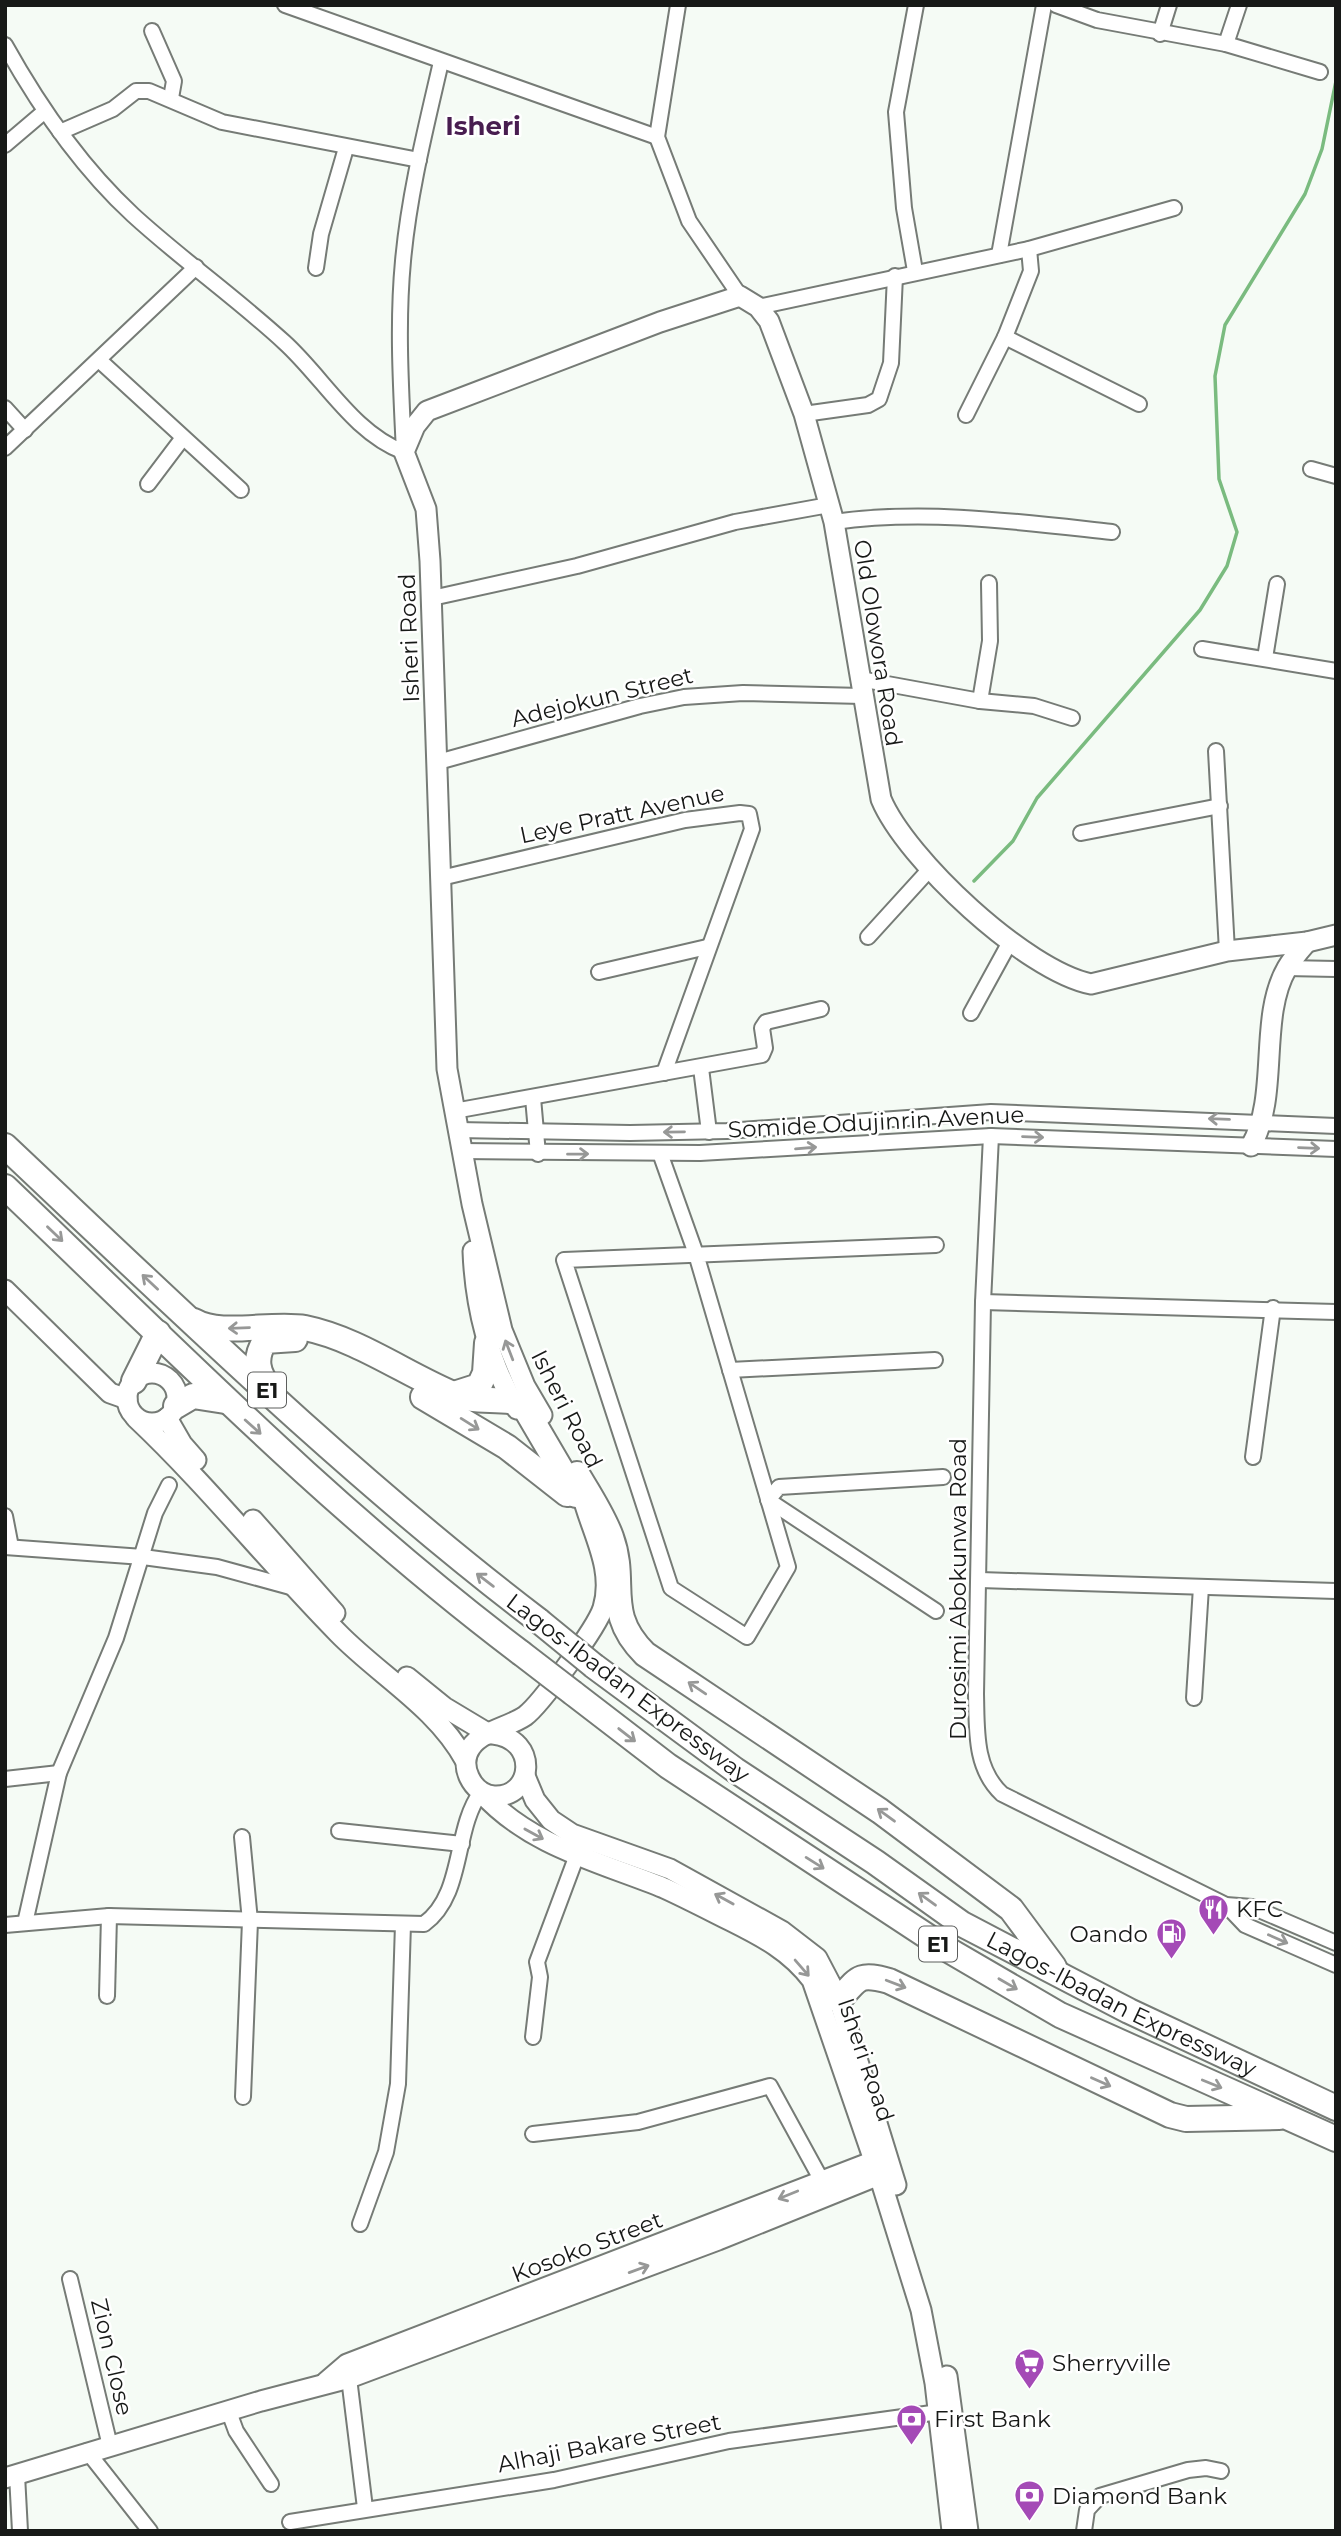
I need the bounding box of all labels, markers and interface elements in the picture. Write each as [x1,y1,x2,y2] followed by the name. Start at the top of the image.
[445,110,521,142] district label: Isheri
[848,538,908,748] street label: Old Olowora Road
[393,573,425,703] street label: Isheri Road
[508,661,696,733] street label: Adejokun Street
[517,779,727,849] street label: Leye Pratt Avenue
[727,1100,1025,1144] street label: Somide Odujinrin Avenue
[1207,1113,1230,1126] one-way arrow
[662,1126,685,1139] one-way arrow
[1021,1131,1044,1144] one-way arrow
[794,1141,817,1154] one-way arrow
[1297,1141,1320,1155] one-way arrow
[567,1147,590,1161] one-way arrow
[46,1226,63,1243] one-way arrow
[142,1274,159,1291] one-way arrow
[228,1322,251,1335] one-way arrow
[502,1339,515,1361] one-way arrow
[525,1345,609,1473] street label: Isheri Road
[248,1372,286,1408] road number: E1
[459,1417,479,1431] one-way arrow
[244,1419,262,1435] one-way arrow
[944,1438,972,1740] street label: Durosimi Abokunwa Road
[475,1573,494,1588] one-way arrow
[501,1587,756,1789] street label: Lagos-Ibadan Expressway
[688,1681,707,1696] one-way arrow
[618,1727,636,1742] one-way arrow
[877,1808,896,1823] one-way arrow
[524,1827,544,1841] one-way arrow
[805,1856,825,1870] one-way arrow
[715,1892,735,1906] one-way arrow
[918,1892,937,1906] one-way arrow
[1196,1892,1230,1936] restaurant icon: KFC
[1236,1895,1283,1923] place label: KFC
[1154,1917,1188,1961] fuel station icon: Oando
[1070,1920,1148,1948] place label: Oando
[982,1925,1261,2083] street label: Lagos-Ibadan Expressway
[919,1926,957,1962] road number: E1
[1266,1933,1288,1946] one-way arrow
[794,1959,810,1977] one-way arrow
[997,1978,1017,1992] one-way arrow
[884,1979,906,1991] one-way arrow
[832,1994,900,2126] street label: Isheri Road
[1090,2076,1111,2089] one-way arrow
[1200,2079,1222,2092] one-way arrow
[777,2189,799,2202] one-way arrow
[508,2205,666,2289] street label: Kosoko Street
[628,2262,650,2275] one-way arrow
[85,2296,139,2418] street label: Zion Close
[1012,2346,1046,2390] supermarket icon: Sherryville
[1052,2349,1171,2377] place label: Sherryville
[894,2402,928,2446] bank icon: First Bank
[934,2405,1051,2433] place label: First Bank
[495,2408,723,2478] street label: Alhaji Bakare Street
[1012,2479,1046,2523] bank icon: Diamond Bank
[1052,2482,1227,2510] place label: Diamond Bank

